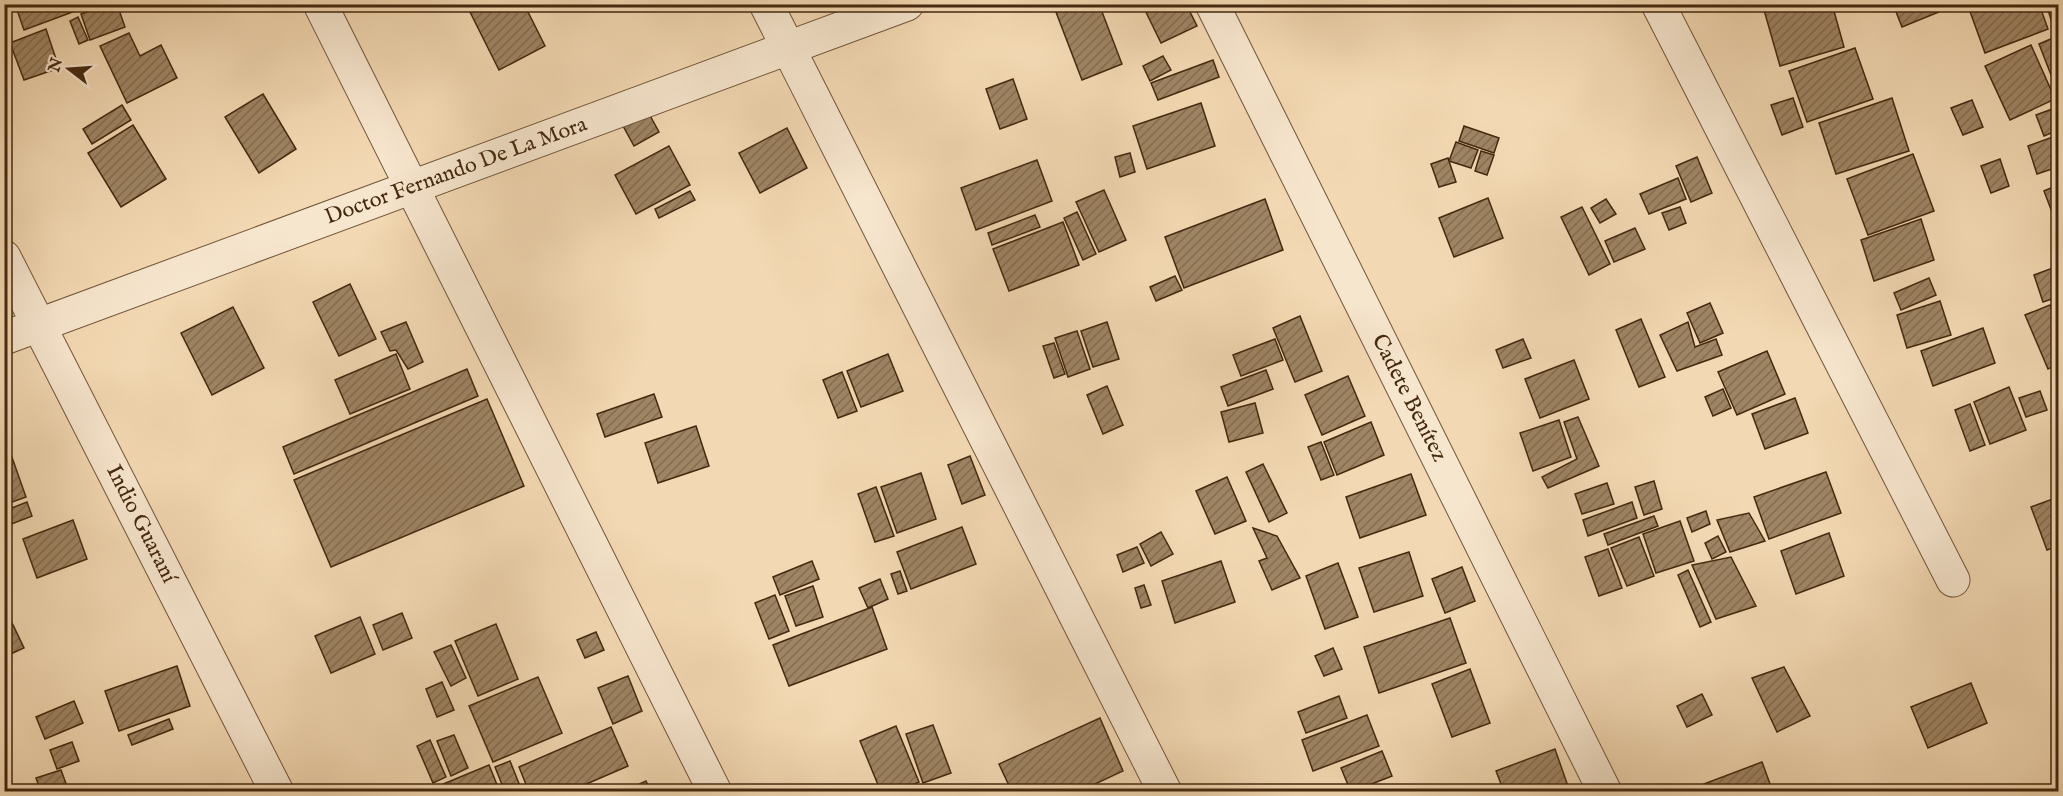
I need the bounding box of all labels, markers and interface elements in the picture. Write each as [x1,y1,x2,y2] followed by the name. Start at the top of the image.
[39,39,99,99] north arrow
[45,56,68,76] text: N
[321,110,591,231] street label: Doctor Fernando De La Mora
[1365,329,1453,467] street label: Cadete Benítez
[99,460,184,590] street label: Indio Guaraní

